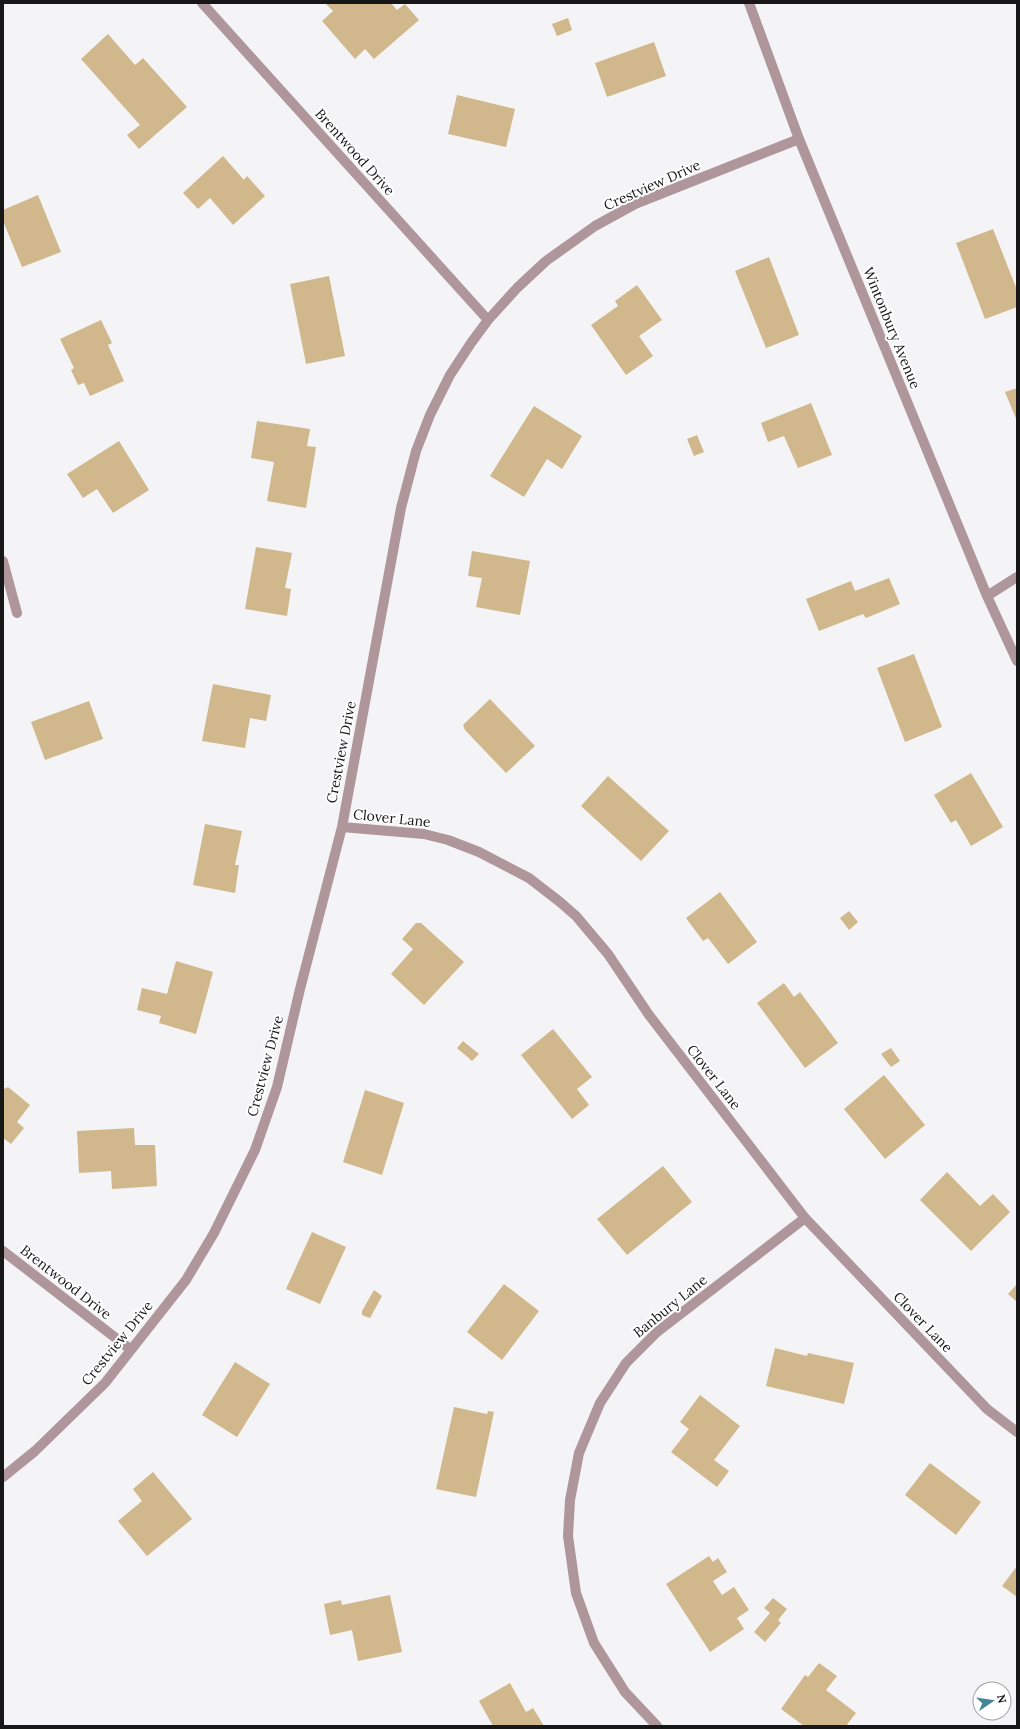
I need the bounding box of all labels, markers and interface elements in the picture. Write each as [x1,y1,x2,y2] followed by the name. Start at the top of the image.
[311,105,399,199] street label: Brentwood Drive
[601,155,704,214] street label: Crestview Drive
[859,265,925,392] street label: Wintonbury Avenue
[322,699,360,805] street label: Crestview Drive
[352,805,432,831] street label: Clover Lane
[243,1013,287,1119] street label: Crestview Drive
[683,1041,745,1113] street label: Clover Lane
[17,1241,115,1323] street label: Brentwood Drive
[629,1270,711,1341] street label: Banbury Lane
[890,1288,957,1357] street label: Clover Lane
[77,1297,157,1389] street label: Crestview Drive
[972,1681,1012,1721] north arrow
[994,1693,1010,1705] text: N

